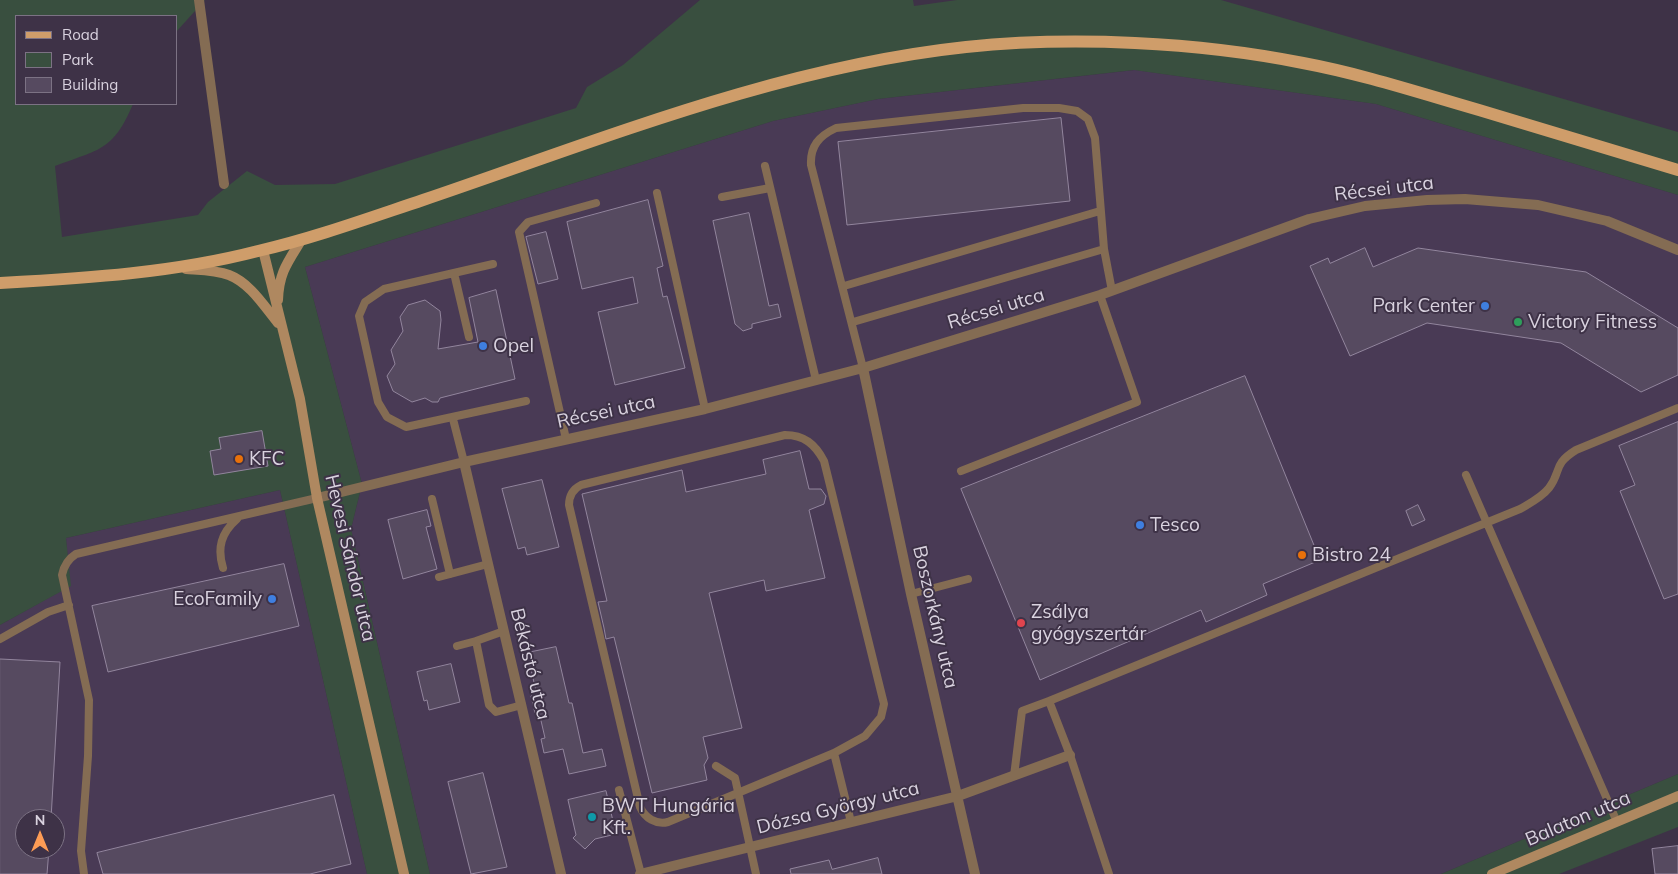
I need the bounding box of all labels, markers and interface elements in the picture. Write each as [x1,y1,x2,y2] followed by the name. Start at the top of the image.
[15,15,178,105] legend
[62,25,99,44] text: Road
[62,50,94,69] text: Park
[62,75,118,94] text: Building
[1333,172,1435,206] street label: Récsei utca
[945,283,1047,335] street label: Récsei utca
[1372,295,1475,317] place label: Park Center
[1479,300,1491,312] marker: Park Center
[1528,311,1657,333] place label: Victory Fitness
[1512,316,1524,328] marker: Victory Fitness
[493,335,534,357] place label: Opel
[477,340,489,352] marker: Opel
[555,390,657,434] street label: Récsei utca
[249,448,284,470] place label: KFC
[233,453,245,465] marker: KFC
[320,472,380,644] street label: Hevesi Sándor utca
[1150,514,1200,536] place label: Tesco
[1134,519,1146,531] marker: Tesco
[907,543,963,691] street label: Boszorkány utca
[1312,544,1391,566] place label: Bistro 24
[1296,549,1308,561] marker: Bistro 24
[173,588,262,610] place label: EcoFamily
[266,593,278,605] marker: EcoFamily
[1031,601,1146,645] place label: Zsálya gyógyszertár
[505,606,555,722] street label: Békástó utca
[1015,617,1027,629] marker: Zsálya gyógyszertár
[754,777,922,839] street label: Dózsa György utca
[1522,787,1634,851] street label: Balaton utca
[602,795,735,839] place label: BWT Hungária Kft.
[15,809,65,859] north arrow
[35,811,45,829] text: N
[586,811,598,823] marker: BWT Hungária Kft.

